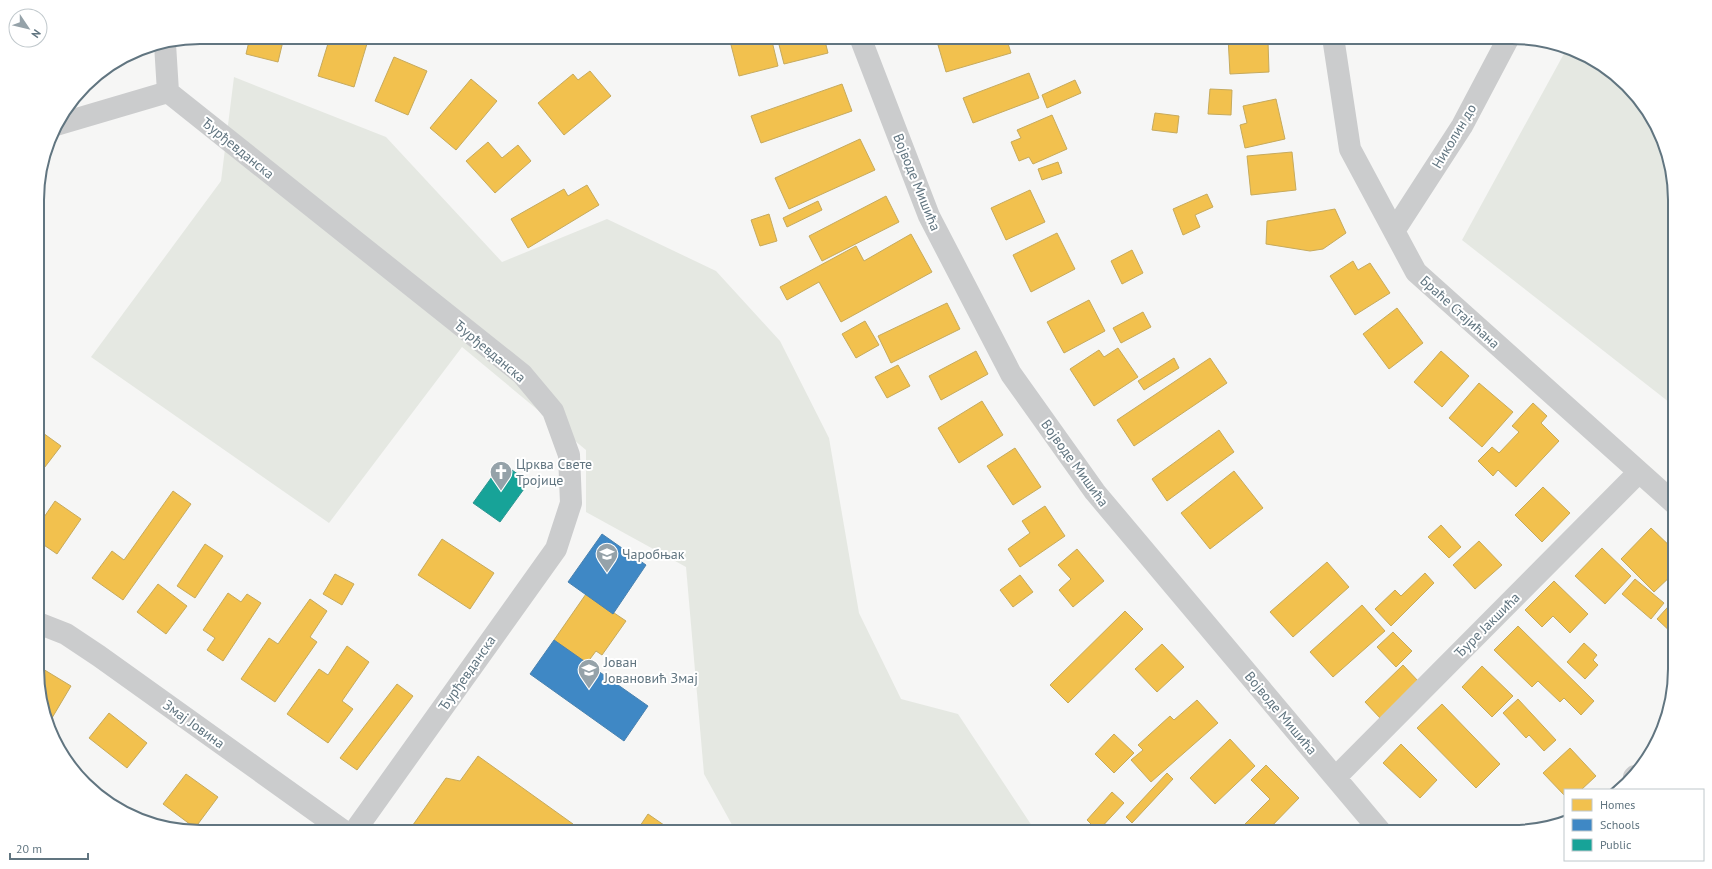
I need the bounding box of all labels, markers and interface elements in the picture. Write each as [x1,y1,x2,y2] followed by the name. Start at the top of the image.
[8,8,48,48] north arrow
[28,27,44,41] text: N
[1428,100,1480,172] street label: Николин до
[198,113,278,183] street label: Ђурђевданска
[889,131,945,233] street label: Војводе Мишића
[1416,272,1504,352] street label: Браће Стајићана
[450,316,530,386] street label: Ђурђевданска
[1037,416,1113,510] street label: Војводе Мишића
[516,455,592,489] place label: Црква Свете Тројице
[488,459,514,492] church icon: Црква Свете Тројице
[594,541,620,574] school or university icon: Чаробњак
[622,545,685,563] place label: Чаробњак
[1450,588,1524,662] street label: Ђуре Јакшића
[434,632,500,714] street label: Ђурђевданска
[603,653,698,687] place label: Јован Јовановић Змај
[576,657,602,690] school or university icon: Јован Јовановић Змај
[1241,668,1321,758] street label: Војводе Мишића
[160,696,228,752] street label: Змај Јовина
[1564,789,1704,861] legend
[1600,797,1635,812] text: Homes
[1600,817,1640,832] text: Schools
[10,835,88,861] scale bar
[1600,837,1632,852] text: Public
[16,841,42,856] text: 20 m

